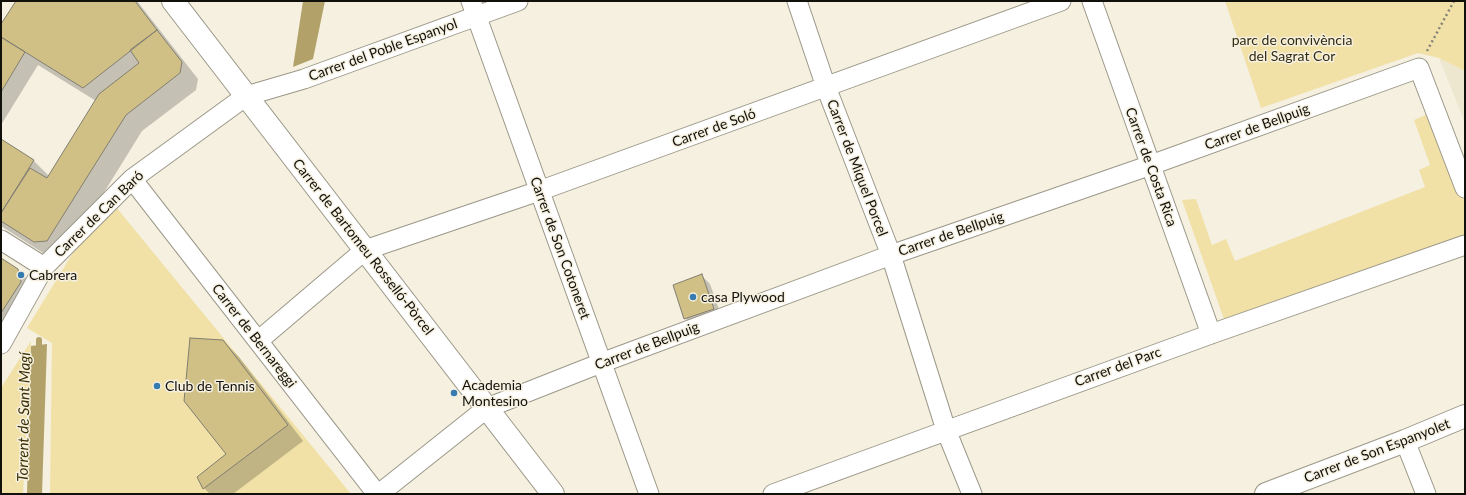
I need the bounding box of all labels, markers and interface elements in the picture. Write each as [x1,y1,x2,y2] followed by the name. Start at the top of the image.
[306,15,460,85] street label: Carrer del Poble Espanyol
[1232,32,1352,64] park label: parc de convivència del Sagrat Cor
[823,97,891,239] street label: Carrer de Miquel Porcel
[1202,100,1312,154] street label: Carrer de Bellpuig
[670,105,758,151] street label: Carrer de Soló
[1122,105,1180,229] street label: Carrer de Costa Rica
[289,156,437,338] street label: Carrer de Bartomeu Rosselló-Pòrcel
[51,167,147,261] street label: Carrer de Can Baró
[526,175,594,321] street label: Carrer de Son Cotoneret
[896,208,1006,260] street label: Carrer de Bellpuig
[29,267,77,283] place label: Cabrera
[16,270,26,280] marker: Cabrera
[208,281,300,391] street label: Carrer de Bernareggi
[701,289,785,305] place label: casa Plywood
[688,292,698,302] marker: casa Plywood
[592,318,702,374] street label: Carrer de Bellpuig
[1072,344,1164,390] street label: Carrer del Parc
[14,352,34,482] water label: Torrent de Sant Magí
[462,377,528,410] place label: Academia Montesino
[165,378,255,394] place label: Club de Tennis
[152,381,162,391] marker: Club de Tennis
[449,388,459,398] marker: Academia Montesino
[1302,415,1452,487] street label: Carrer de Son Espanyolet

